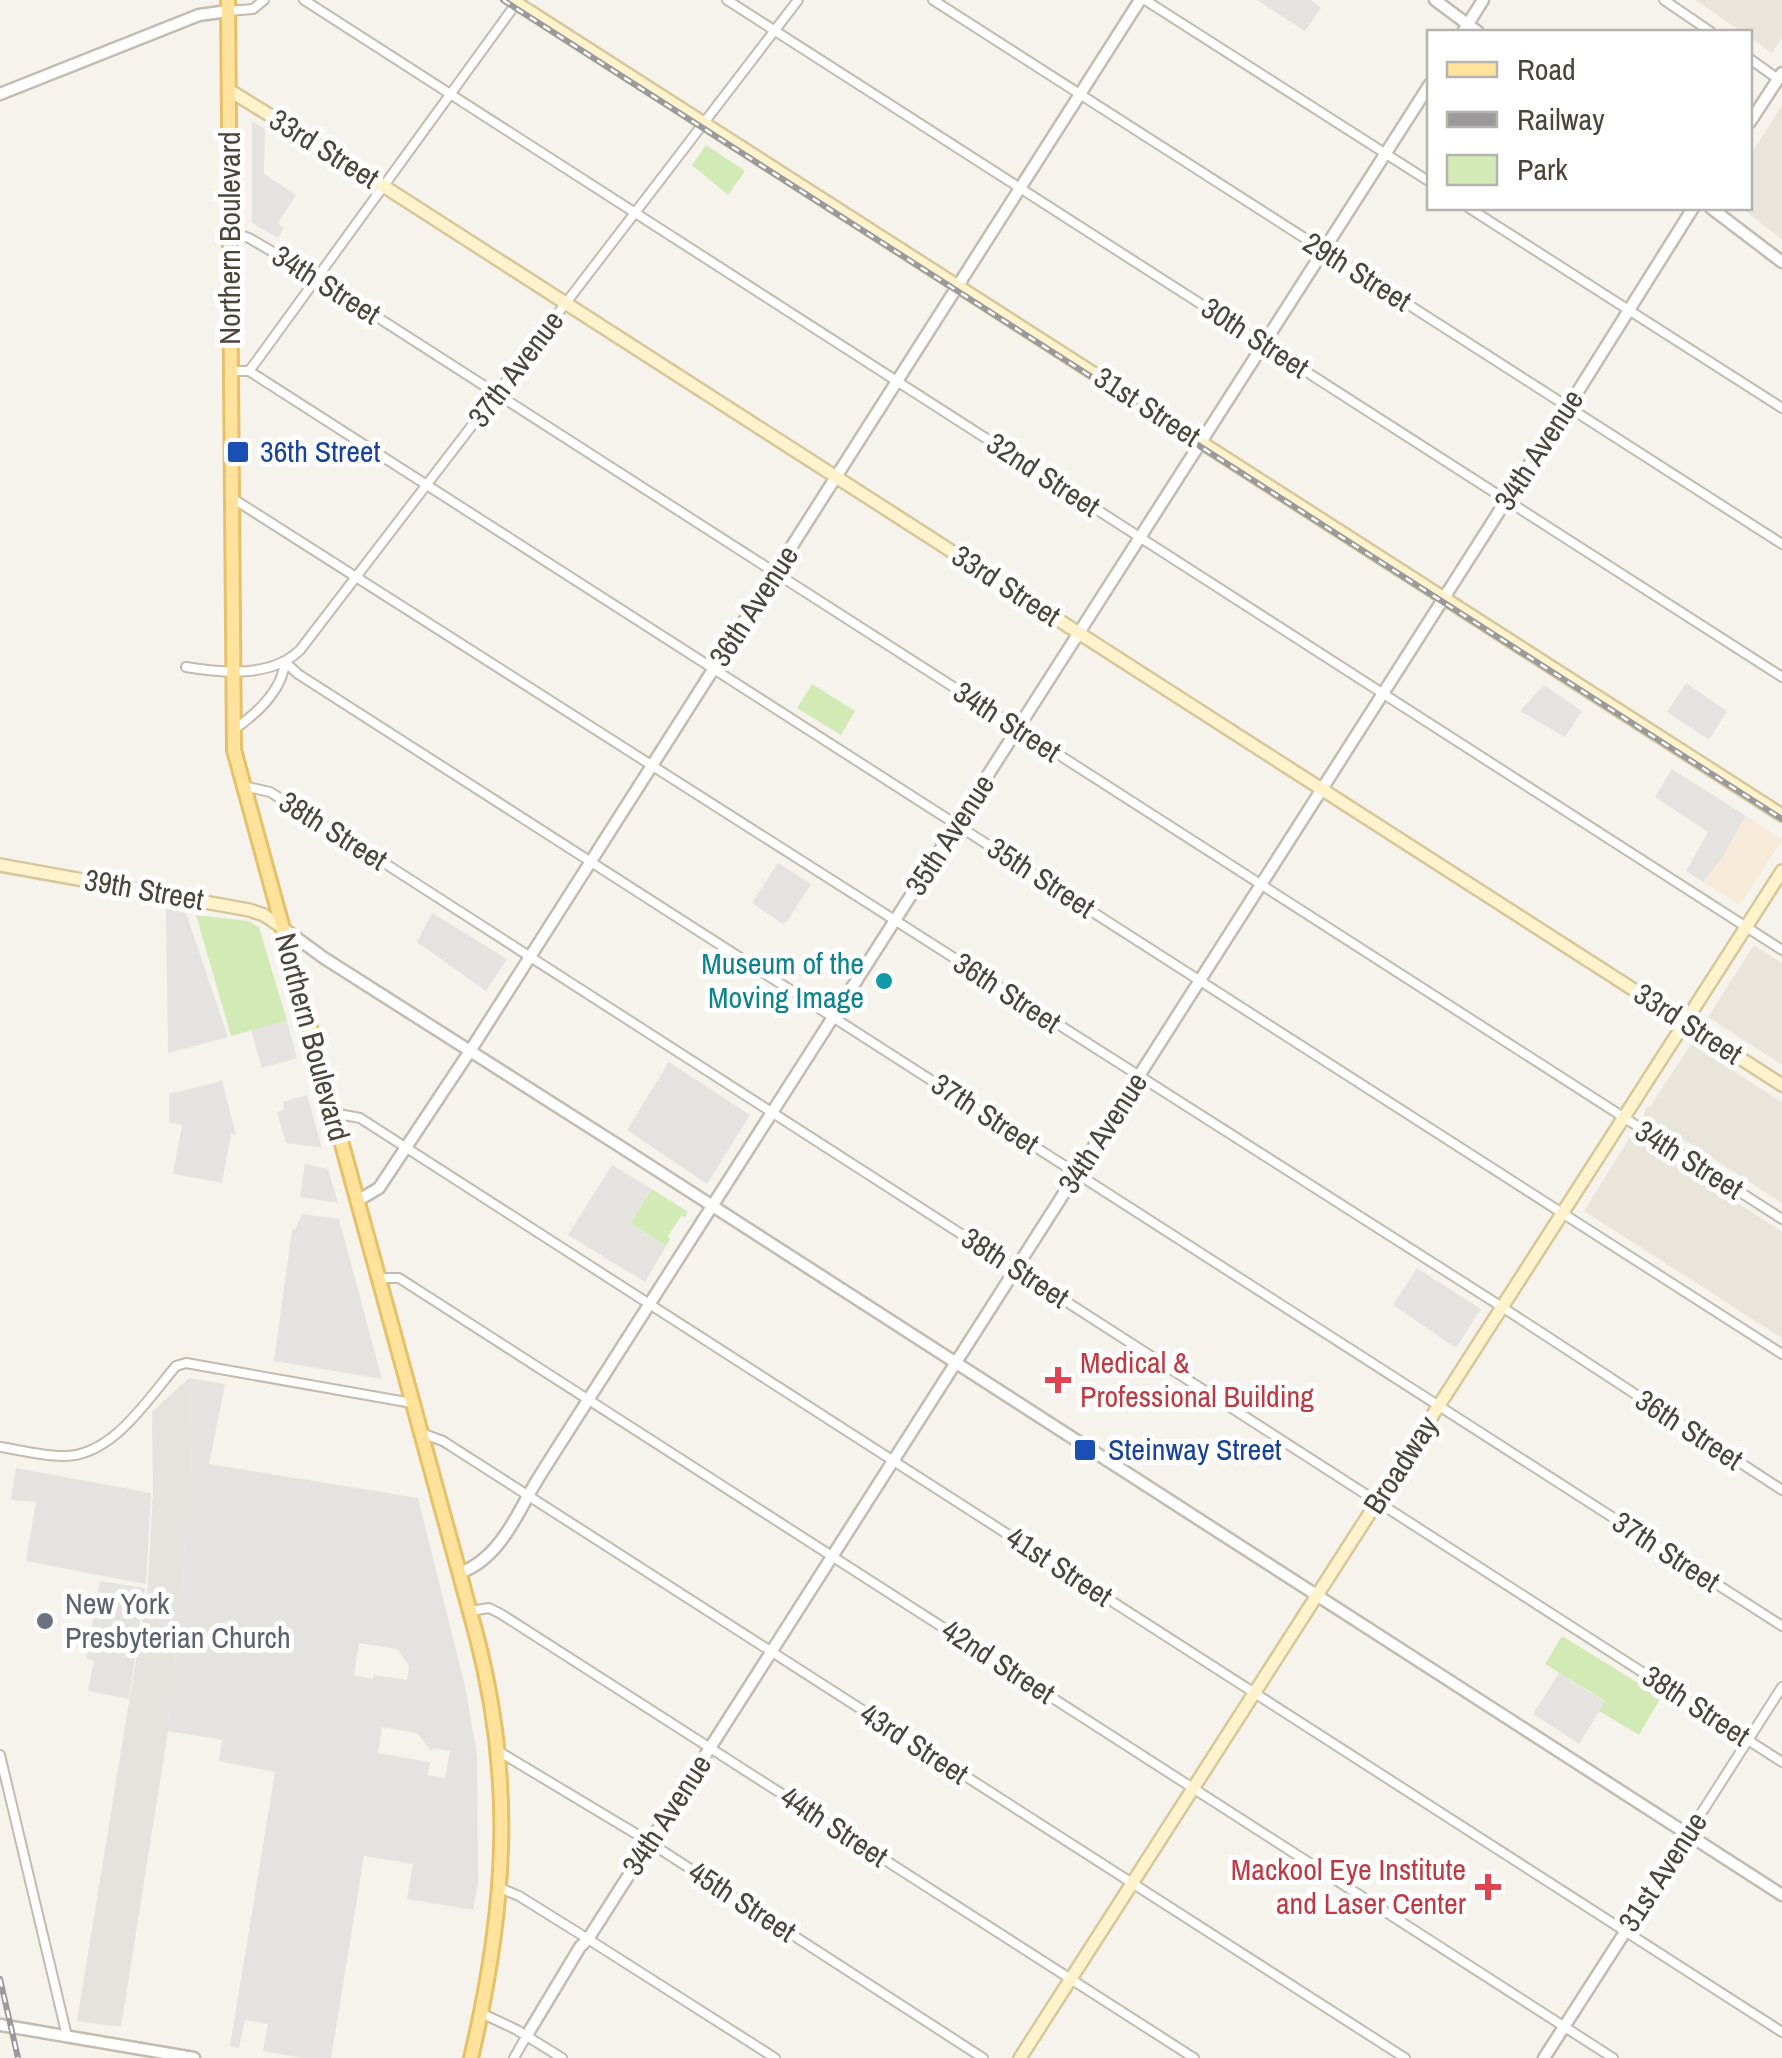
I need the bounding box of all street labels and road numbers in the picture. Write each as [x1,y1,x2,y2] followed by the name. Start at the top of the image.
[262,99,387,197] street label: 33rd Street
[209,131,249,345] street label: Northern Boulevard
[1296,222,1419,320] street label: 29th Street
[265,235,388,333] street label: 34th Street
[1194,288,1317,387] street label: 30th Street
[458,302,572,435] street label: 37th Avenue
[1087,357,1208,455] street label: 31st Street
[1484,381,1592,518] street label: 34th Avenue
[979,423,1108,526] street label: 32nd Street
[945,535,1069,635] street label: 33rd Street
[699,537,807,674] street label: 36th Avenue
[946,672,1069,771] street label: 34th Street
[895,766,1003,903] street label: 35th Avenue
[272,781,395,879] street label: 38th Street
[980,828,1103,927] street label: 35th Street
[81,859,207,919] street label: 39th Street
[266,929,360,1145] street label: Northern Boulevard
[946,943,1069,1042] street label: 36th Street
[1627,973,1751,1073] street label: 33rd Street
[924,1064,1047,1163] street label: 37th Street
[1048,1064,1156,1201] street label: 34th Avenue
[1628,1110,1751,1208] street label: 34th Street
[954,1218,1077,1317] street label: 38th Street
[1628,1380,1751,1479] street label: 36th Street
[1354,1407,1447,1521] street label: Broadway
[1605,1502,1728,1601] street label: 37th Street
[999,1517,1120,1615] street label: 41st Street
[934,1610,1063,1713] street label: 42nd Street
[1635,1656,1758,1755] street label: 38th Street
[853,1693,977,1793] street label: 43rd Street
[612,1746,720,1883] street label: 34th Avenue
[773,1777,896,1876] street label: 44th Street
[1609,1804,1716,1939] street label: 31st Avenue
[681,1852,804,1951] street label: 45th Street

